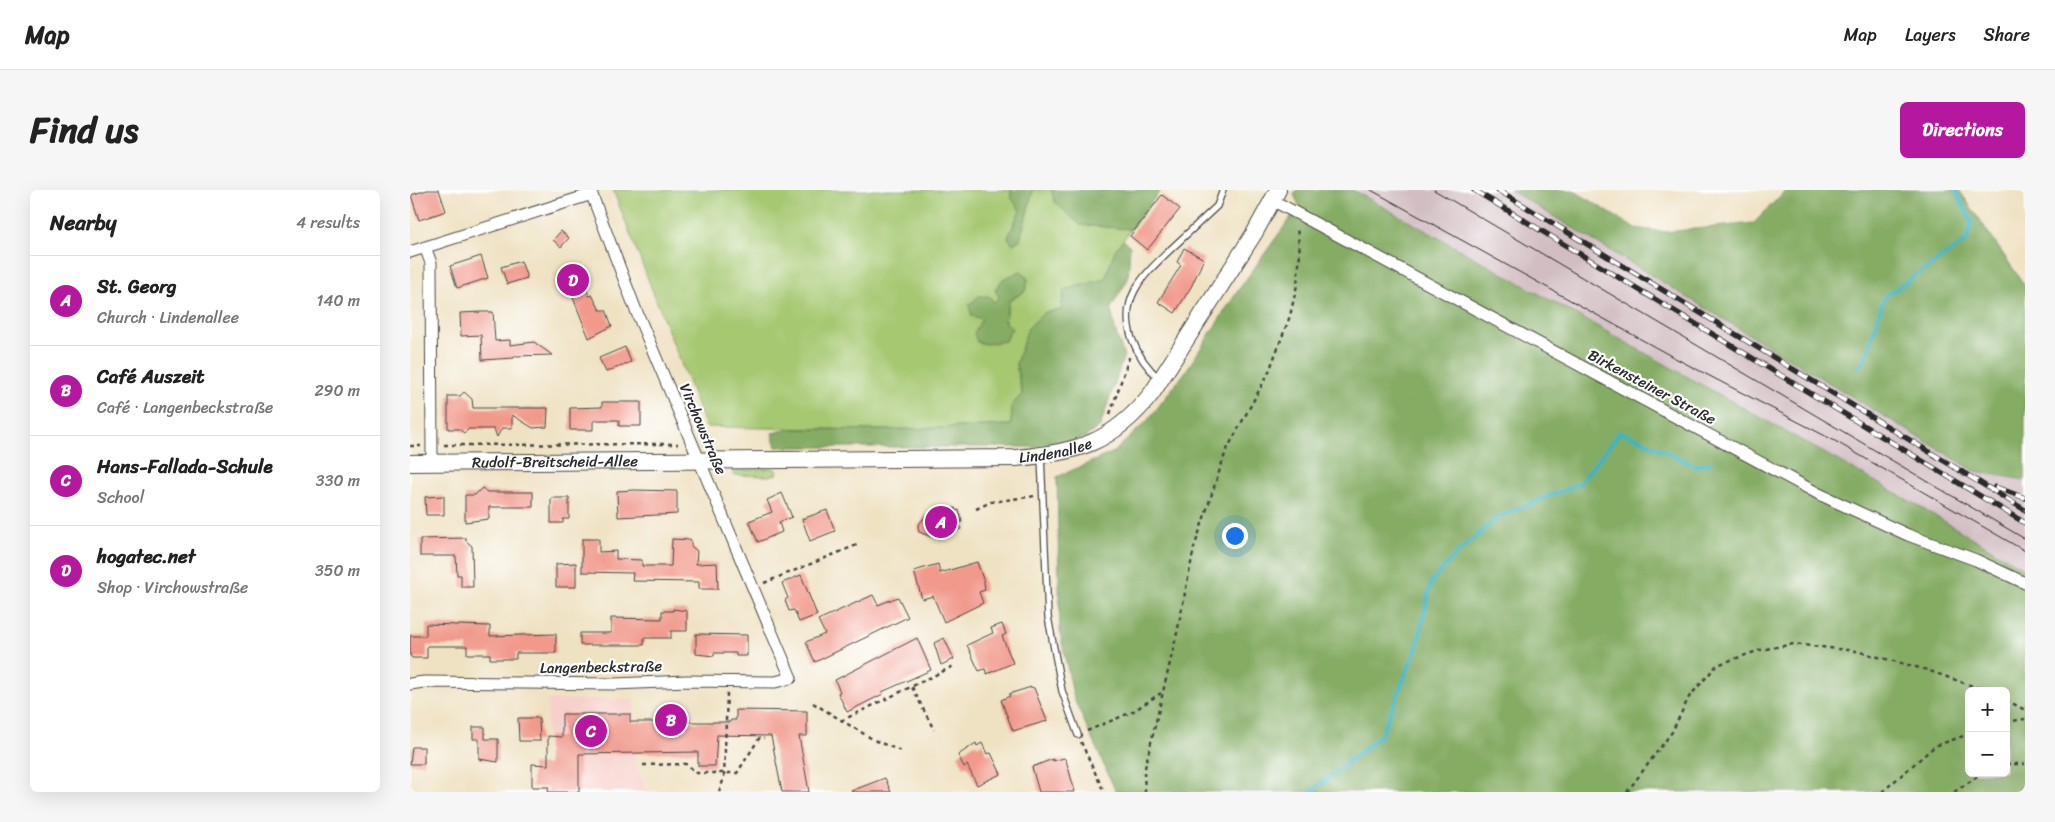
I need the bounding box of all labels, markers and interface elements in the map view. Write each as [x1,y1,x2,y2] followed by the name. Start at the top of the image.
[25,14,69,56] text: Map
[1844,19,1877,51] text: Map
[1905,19,1956,51] text: Layers
[1984,19,2030,51] text: Share
[30,99,138,161] text: Find us
[1900,102,2025,158] button: Directions
[50,204,116,242] text: Nearby
[296,208,360,237] text: 4 results
[557,261,589,299] pin: D
[97,270,177,303] text: St. Georg
[61,286,71,315] text: A
[317,286,360,315] text: 140 m
[97,303,239,332] text: Church · Lindenallee
[1583,342,1721,432] street label: Birkensteiner Straße
[97,360,205,393] text: Café Auszeit
[61,376,71,405] text: B
[314,376,360,405] text: 290 m
[672,379,734,479] street label: Virchowstraße
[97,393,273,422] text: Café · Langenbeckstraße
[1018,430,1096,471] street label: Lindenallee
[472,448,638,475] street label: Rudolf-Breitscheid-Allee
[97,450,273,483] text: Hans-Fallada-Schule
[61,466,71,495] text: C
[316,466,360,495] text: 330 m
[97,483,144,512] text: School
[925,503,957,541] pin: A
[1222,523,1248,549] your location
[97,540,195,573] text: hogatec.net
[61,556,71,585] text: D
[315,556,360,585] text: 350 m
[97,573,248,602] text: Shop · Virchowstraße
[540,653,663,681] street label: Langenbeckstraße
[1965,687,2010,777] map controls
[1965,687,2010,732] button: +
[655,701,687,739] pin: B
[575,712,607,750] pin: C
[1965,732,2010,777] button: −

